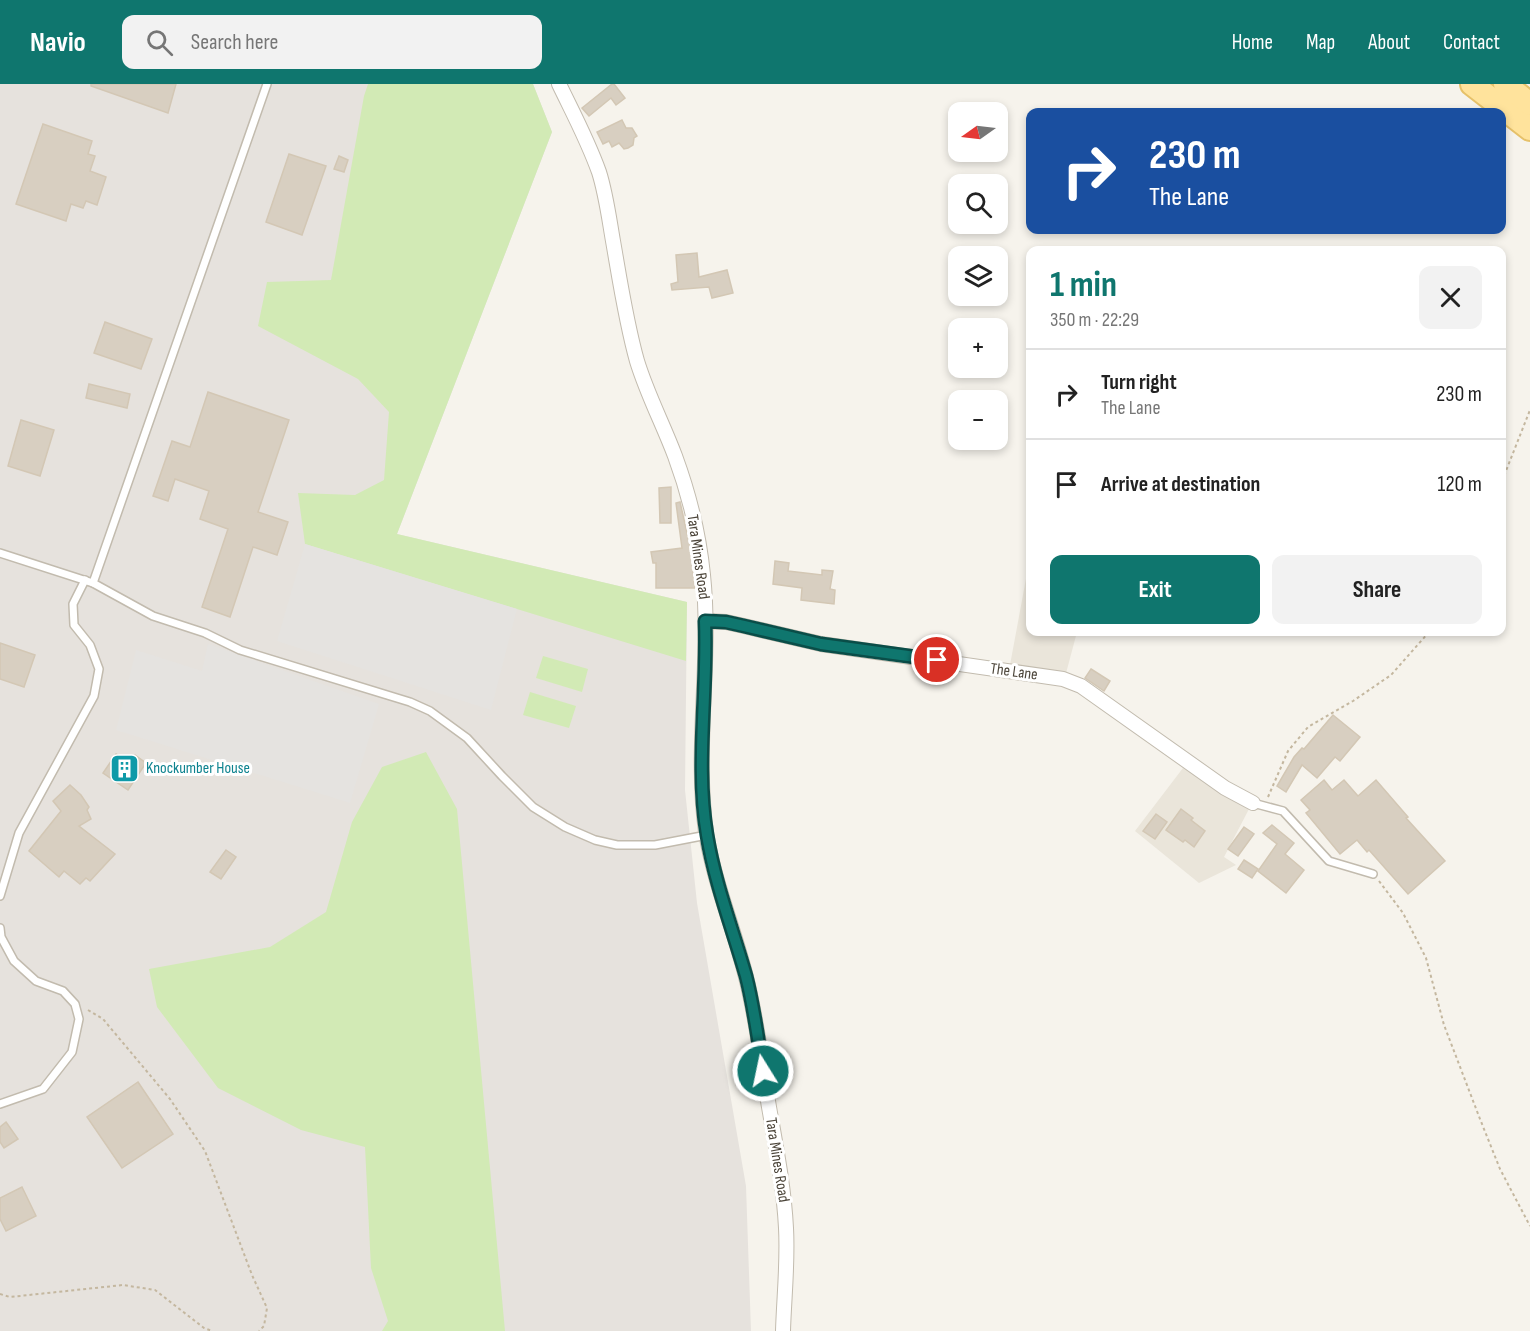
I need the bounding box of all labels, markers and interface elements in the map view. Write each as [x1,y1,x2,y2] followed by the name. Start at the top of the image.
[122,15,542,69] search box
[30,26,86,59] text: Navio
[143,26,176,59] icon: search
[191,29,278,56] text: Search here
[1232,30,1273,55] text: Home
[1306,30,1335,55] text: Map
[1368,30,1410,55] text: About
[1443,30,1500,55] text: Contact
[948,102,1008,162] north arrow
[948,102,1008,450] map controls
[1149,130,1241,181] text: 230 m
[1050,132,1128,210] icon: right
[948,174,1008,234] button: search
[1149,181,1229,213] text: The Lane
[948,246,1008,306] button: layers
[1050,264,1117,307] text: 1 min
[1419,266,1482,329] button: close
[1050,308,1139,332] text: 350 m · 22:29
[948,318,1008,378] button: +
[1101,369,1177,396] text: Turn right
[1050,378,1083,411] icon: right
[1436,381,1482,408] text: 230 m
[948,390,1008,450] button: −
[1101,396,1160,420] text: The Lane
[1050,468,1083,501] icon: arrive
[1101,471,1260,498] text: Arrive at destination
[1438,471,1482,498] text: 120 m
[683,513,713,601] street label: Tara Mines Road
[1050,555,1260,624] button: Exit
[1272,555,1482,624] button: Share
[911,634,962,685] pin
[920,643,953,676] icon: arrive
[989,659,1039,685] street label: The Lane
[109,752,141,784] building icon: Knockumber House
[146,759,250,778] place label: Knockumber House
[731,1039,795,1103] position arrow
[761,1116,793,1204] street label: Tara Mines Road

